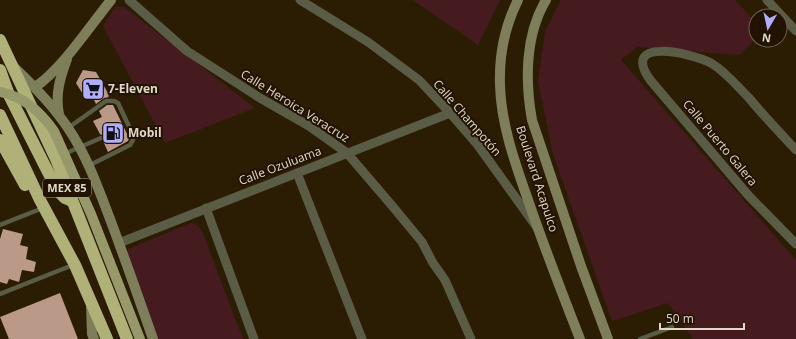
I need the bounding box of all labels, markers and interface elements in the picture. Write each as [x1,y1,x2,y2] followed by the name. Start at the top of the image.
[748,8,788,48] north arrow
[761,30,772,46] text: N
[238,65,353,146] street label: Calle Heroica Veracruz
[80,76,106,102] supermarket icon: 7-Eleven
[429,76,505,160] street label: Calle Champotón
[108,80,158,97] place label: 7-Eleven
[679,96,762,189] street label: Calle Puerto Galera
[100,120,126,146] fuel station icon: Mobil
[128,124,162,141] place label: Mobil
[512,124,563,234] street label: Boulevard Acapulco
[236,142,324,189] street label: Calle Ozuluama
[43,179,91,197] road number: MEX 85
[660,305,744,331] scale bar
[666,310,694,327] text: 50 m

